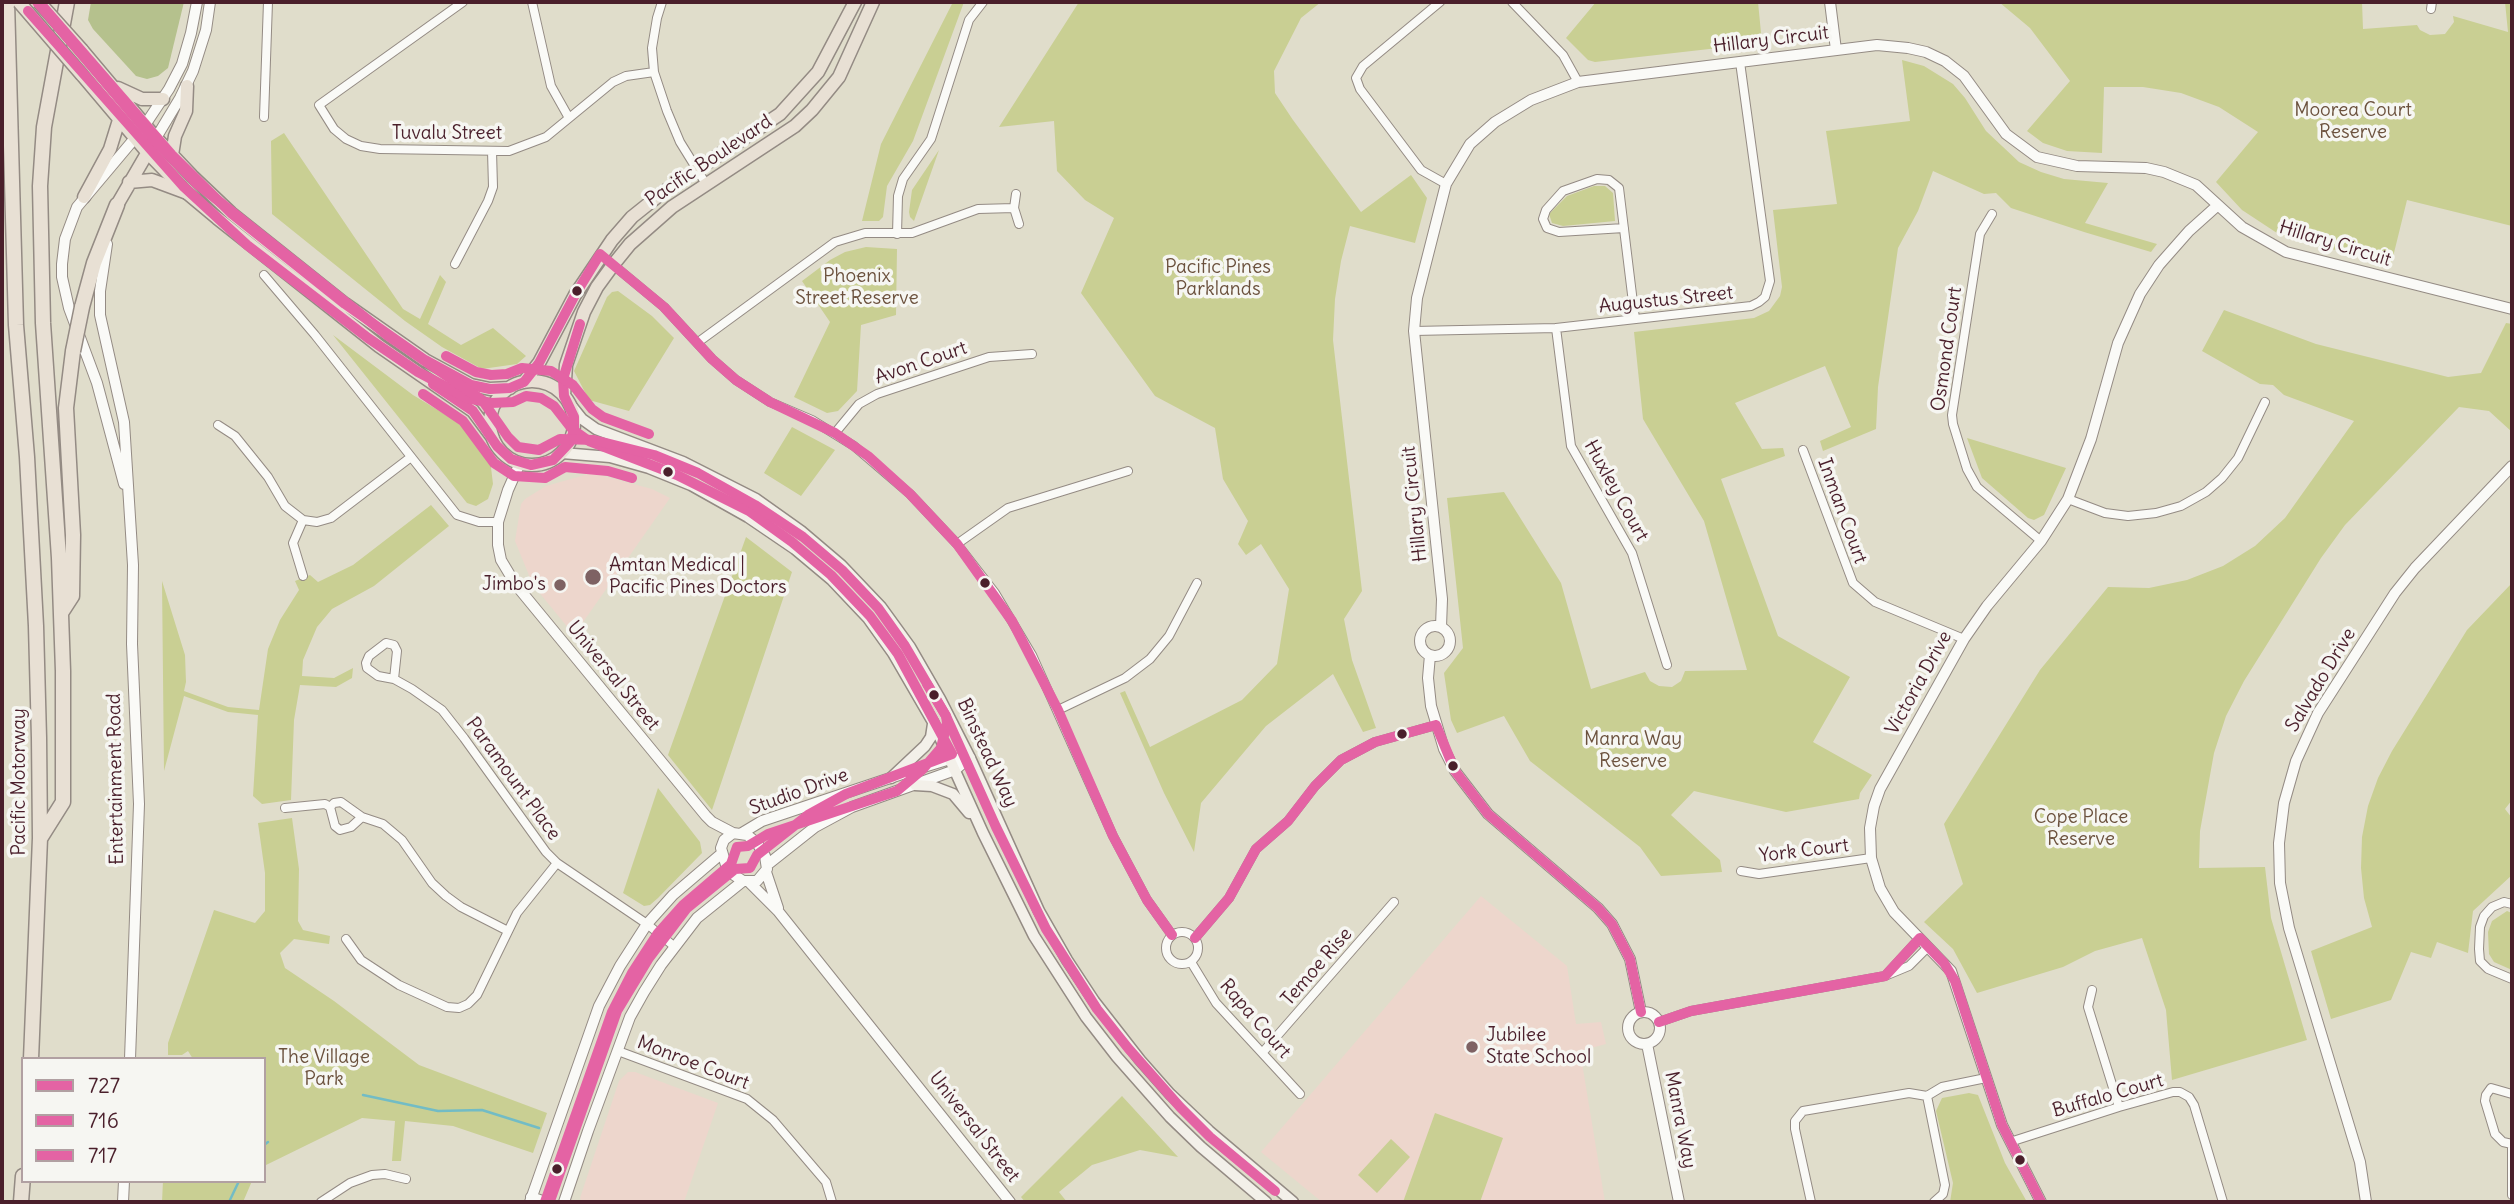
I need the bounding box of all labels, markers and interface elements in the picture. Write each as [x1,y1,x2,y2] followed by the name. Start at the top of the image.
[1712,22,1830,58] street label: Hillary Circuit
[2294,100,2412,144] park label: Moorea Court Reserve
[641,110,777,212] street label: Pacific Boulevard
[392,123,502,145] street label: Tuvalu Street
[2276,216,2394,272] street label: Hillary Circuit
[1165,257,1271,301] park label: Pacific Pines Parklands
[795,266,919,310] park label: Phoenix Street Reserve
[1598,282,1734,318] street label: Augustus Street
[570,284,584,298] unlabelled marker
[1927,285,1967,413] street label: Osmond Court
[872,337,970,389] street label: Avon Court
[1579,436,1653,546] street label: Huxley Court
[1398,445,1432,563] street label: Hillary Circuit
[1812,455,1872,567] street label: Inman Court
[661,465,675,479] unlabelled marker
[609,555,787,599] place label: Amtan Medical | Pacific Pines Doctors
[583,567,603,587] marker: Amtan Medical | Pacific Pines Doctors
[482,574,546,596] place label: Jimbo's
[978,576,992,590] unlabelled marker
[552,577,568,593] marker: Jimbo's
[562,617,664,735] street label: Universal Street
[2281,624,2361,736] street label: Salvado Drive
[1881,627,1957,739] street label: Victoria Drive
[927,688,941,702] unlabelled marker
[103,693,129,865] street label: Entertainment Road
[952,695,1022,811] street label: Binstead Way
[9,708,31,856] street label: Pacific Motorway
[461,713,565,845] street label: Paramount Place
[1395,727,1409,741] unlabelled marker
[1584,729,1682,773] park label: Manra Way Reserve
[1446,759,1460,773] unlabelled marker
[747,764,851,820] street label: Studio Drive
[2034,807,2128,851] park label: Cope Place Reserve
[1758,834,1850,868] street label: York Court
[1277,923,1357,1011] street label: Temoe Rise
[1214,975,1296,1063] street label: Rapa Court
[1486,1025,1591,1069] place label: Jubilee State School
[634,1031,752,1095] street label: Monroe Court
[1464,1039,1480,1055] marker: Jubilee State School
[278,1047,370,1091] park label: The Village Park
[21,1057,266,1183] legend
[924,1067,1024,1187] street label: Universal Street
[2050,1069,2166,1123] street label: Buffalo Court
[1659,1070,1701,1170] street label: Manra Way
[88,1072,120,1099] text: 727
[88,1107,119,1134] text: 716
[88,1142,117,1169] text: 717
[2013,1153,2027,1167] unlabelled marker
[550,1162,564,1176] unlabelled marker

